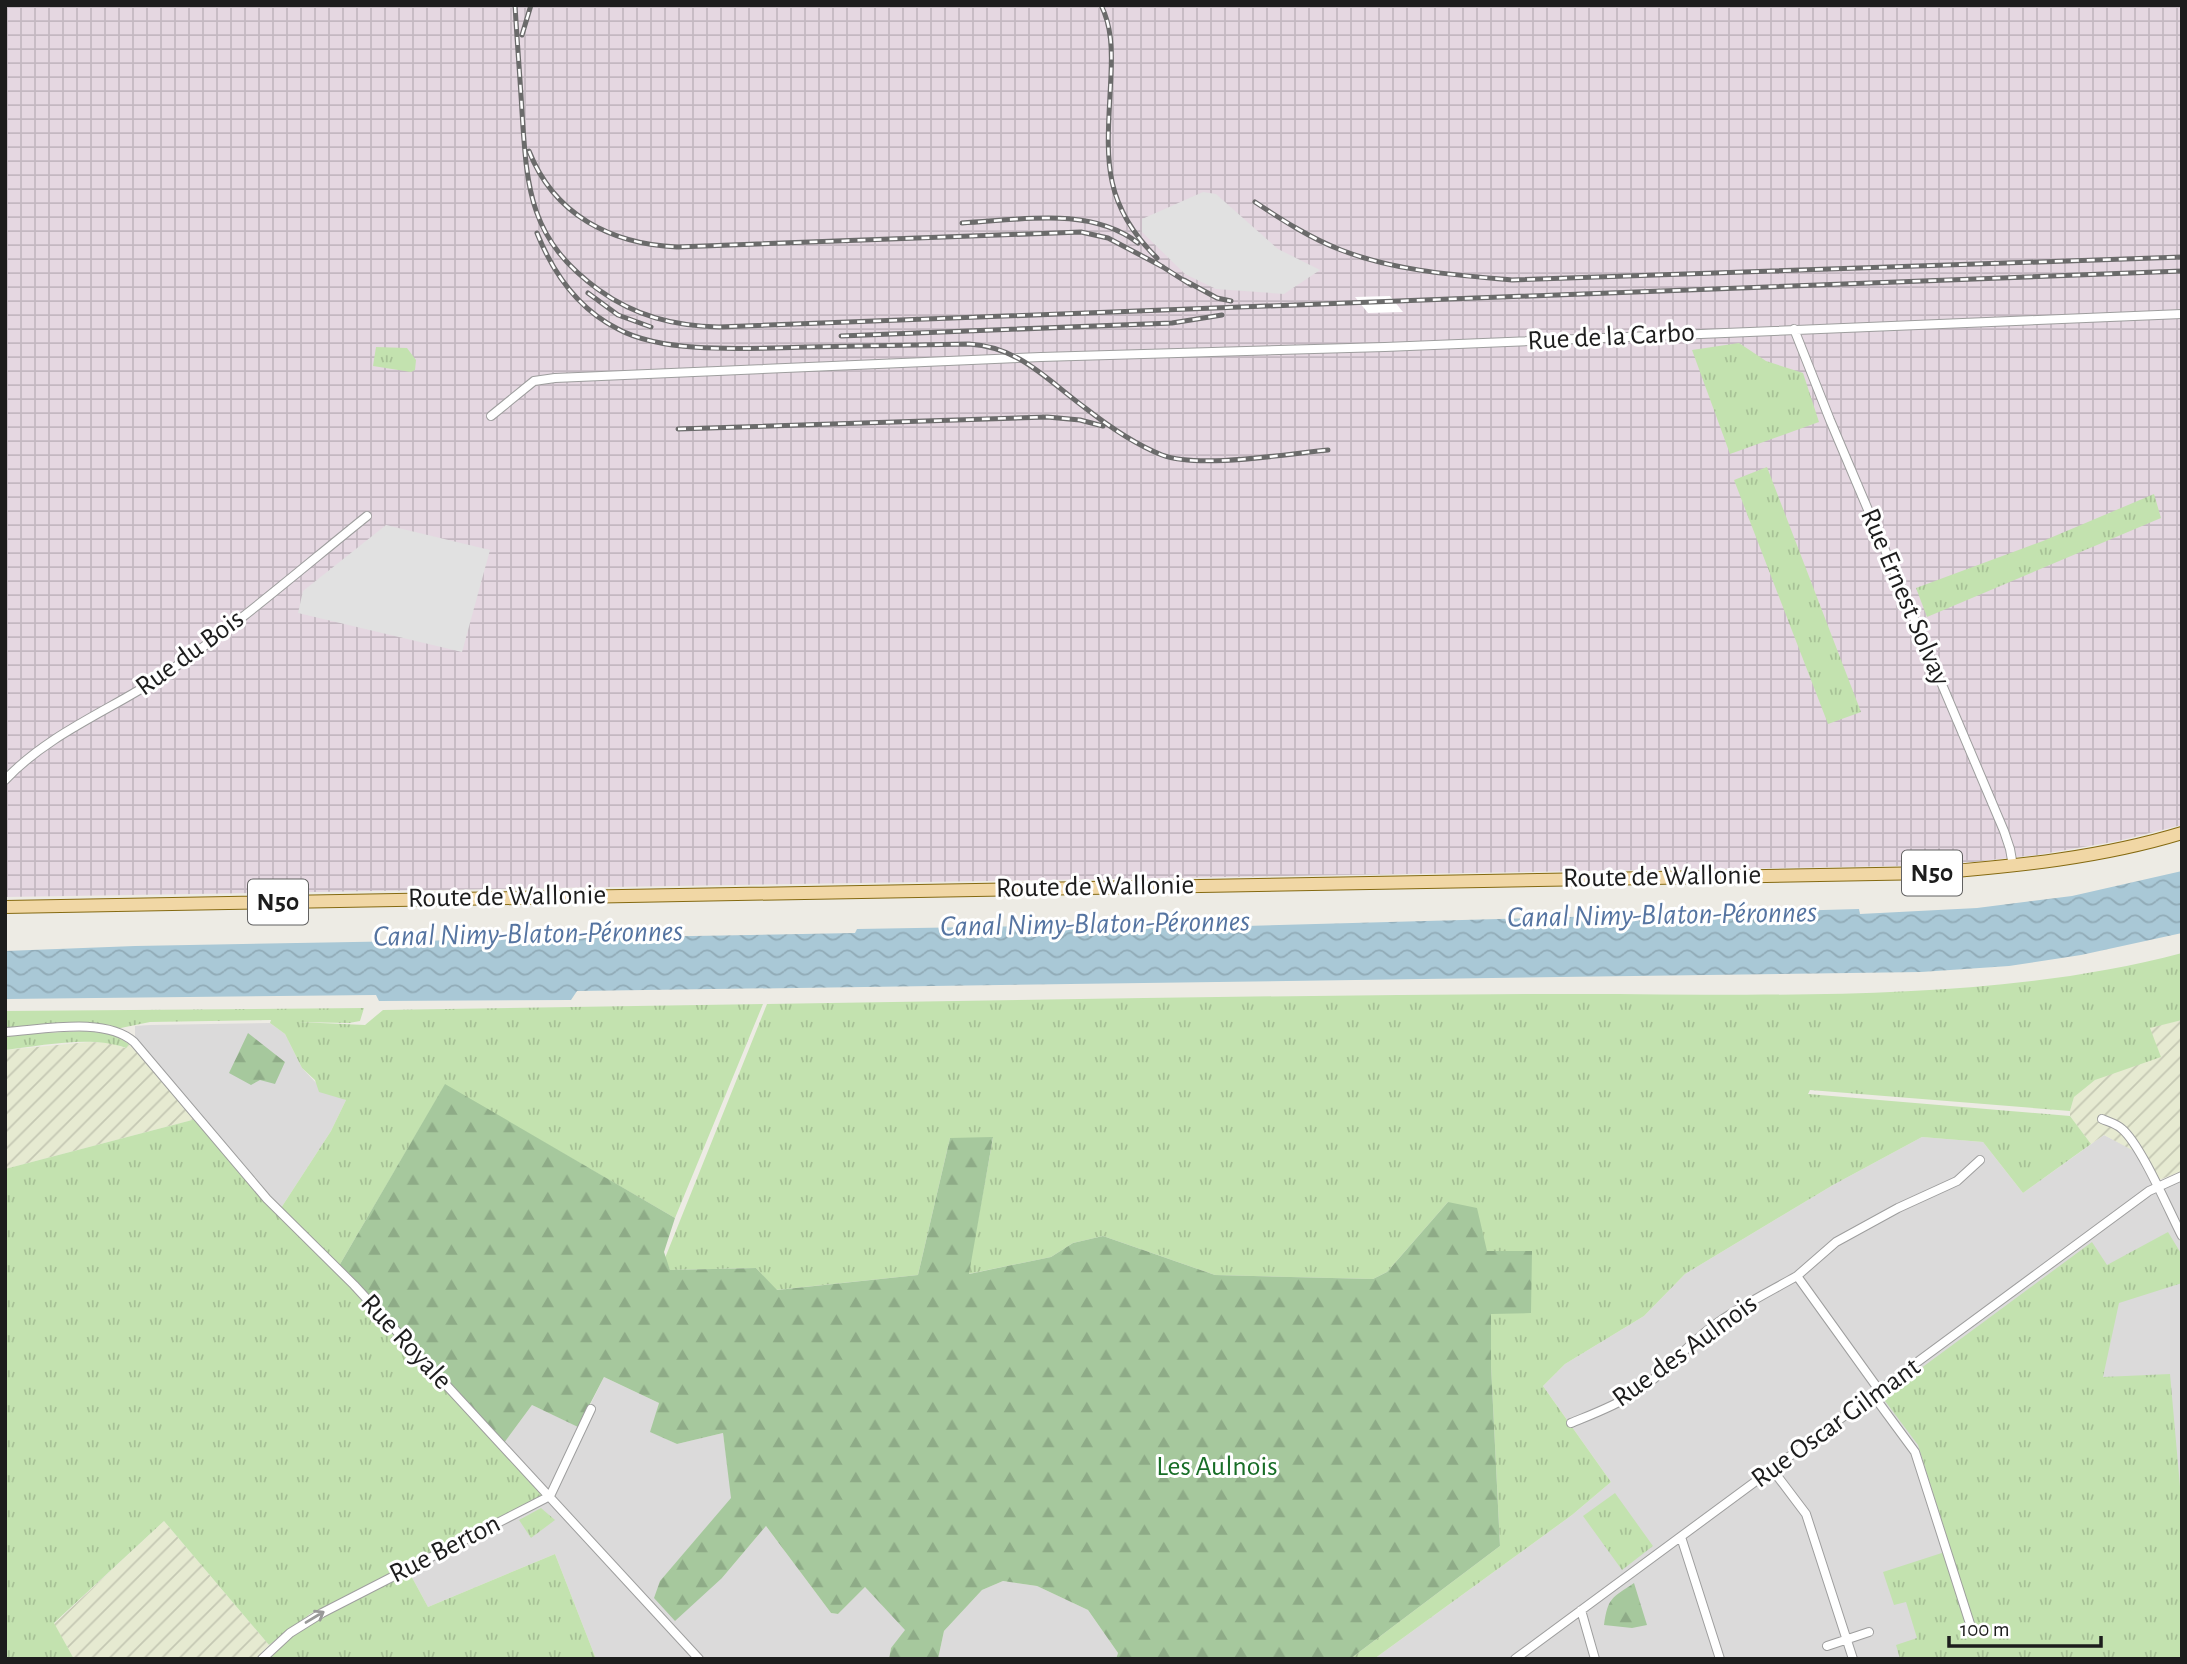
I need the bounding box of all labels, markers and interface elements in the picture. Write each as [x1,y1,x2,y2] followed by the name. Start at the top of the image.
[1527,319,1695,355] street label: Rue de la Carbo
[1855,504,1955,690] street label: Rue Ernest Solvay
[131,605,249,701] street label: Rue du Bois
[1902,850,1962,895] road number: N50
[1563,861,1761,893] street label: Route de Wallonie
[996,871,1194,903] street label: Route de Wallonie
[248,880,308,925] road number: N50
[408,881,606,913] street label: Route de Wallonie
[1507,897,1818,933] water label: Canal Nimy-Blaton-Péronnes
[940,906,1251,942] water label: Canal Nimy-Blaton-Péronnes
[373,916,684,952] water label: Canal Nimy-Blaton-Péronnes
[355,1289,457,1395] street label: Rue Royale
[1607,1289,1763,1413] street label: Rue des Aulnois
[1747,1353,1925,1493] street label: Rue Oscar Gilmant
[1156,1453,1278,1481] park label: Les Aulnois
[385,1509,505,1589] street label: Rue Berton
[1949,1604,2101,1648] scale bar
[305,1609,325,1623] one-way arrow
[1960,1619,2010,1640] text: 100 m

